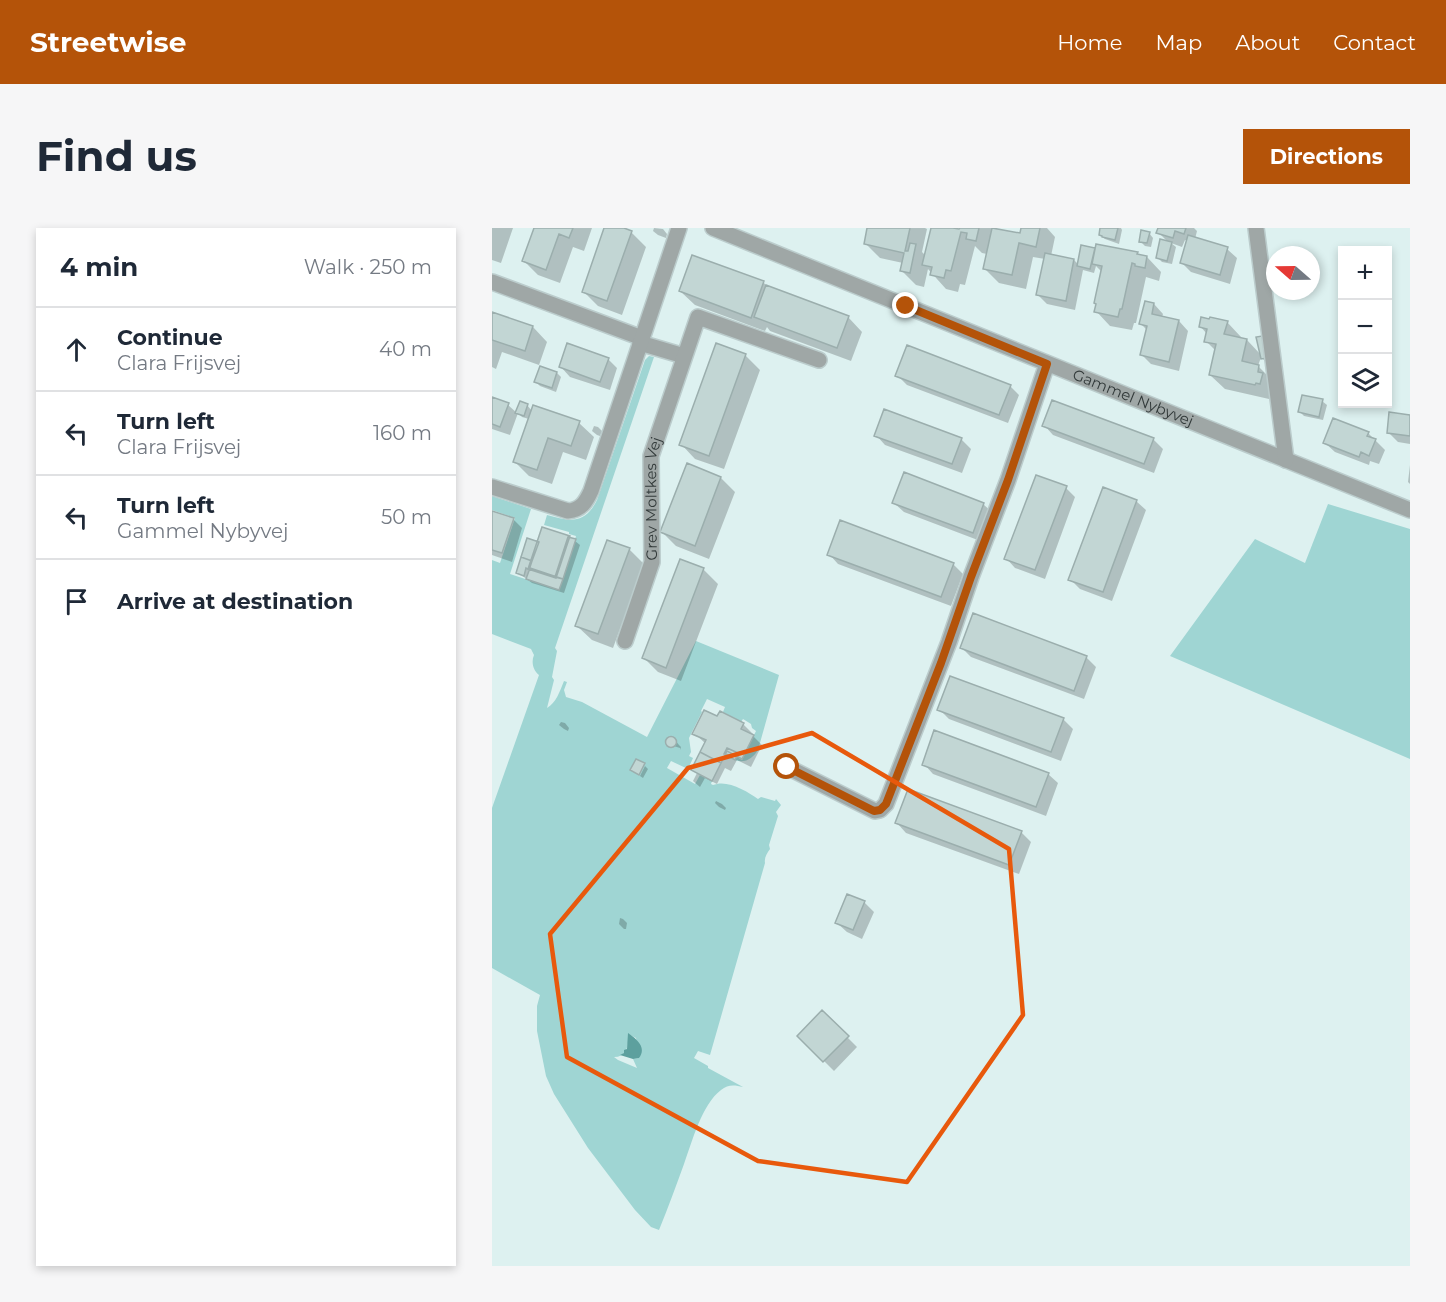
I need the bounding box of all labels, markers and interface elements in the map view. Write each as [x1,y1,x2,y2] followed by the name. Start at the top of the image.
[30,25,186,59] text: Streetwise
[1057,30,1122,55] text: Home
[1155,30,1202,55] text: Map
[1235,30,1300,55] text: About
[1333,30,1416,55] text: Contact
[1243,129,1410,184] button: Directions
[36,130,197,182] text: Find us
[1266,246,1320,300] north arrow
[1338,246,1392,408] map controls
[1338,246,1392,300] button: +
[60,251,138,283] text: 4 min
[304,255,432,279] text: Walk · 250 m
[892,292,918,318] route end
[1338,300,1392,354] button: −
[117,324,223,351] text: Continue
[60,333,93,366] icon: ahead
[379,337,432,361] text: 40 m
[117,351,241,375] text: Clara Frijsvej
[1338,354,1392,408] button: layers
[1070,364,1196,430] street label: Gammel Nybyvej
[117,408,215,435] text: Turn left
[60,417,93,450] icon: left
[373,421,432,445] text: 160 m
[640,434,666,561] street label: Grev Moltkes Vej
[117,435,241,459] text: Clara Frijsvej
[117,492,215,519] text: Turn left
[60,501,93,534] icon: left
[381,505,432,529] text: 50 m
[117,519,288,543] text: Gammel Nybyvej
[60,585,93,618] icon: arrive
[117,588,353,615] text: Arrive at destination
[773,753,799,779] route start

